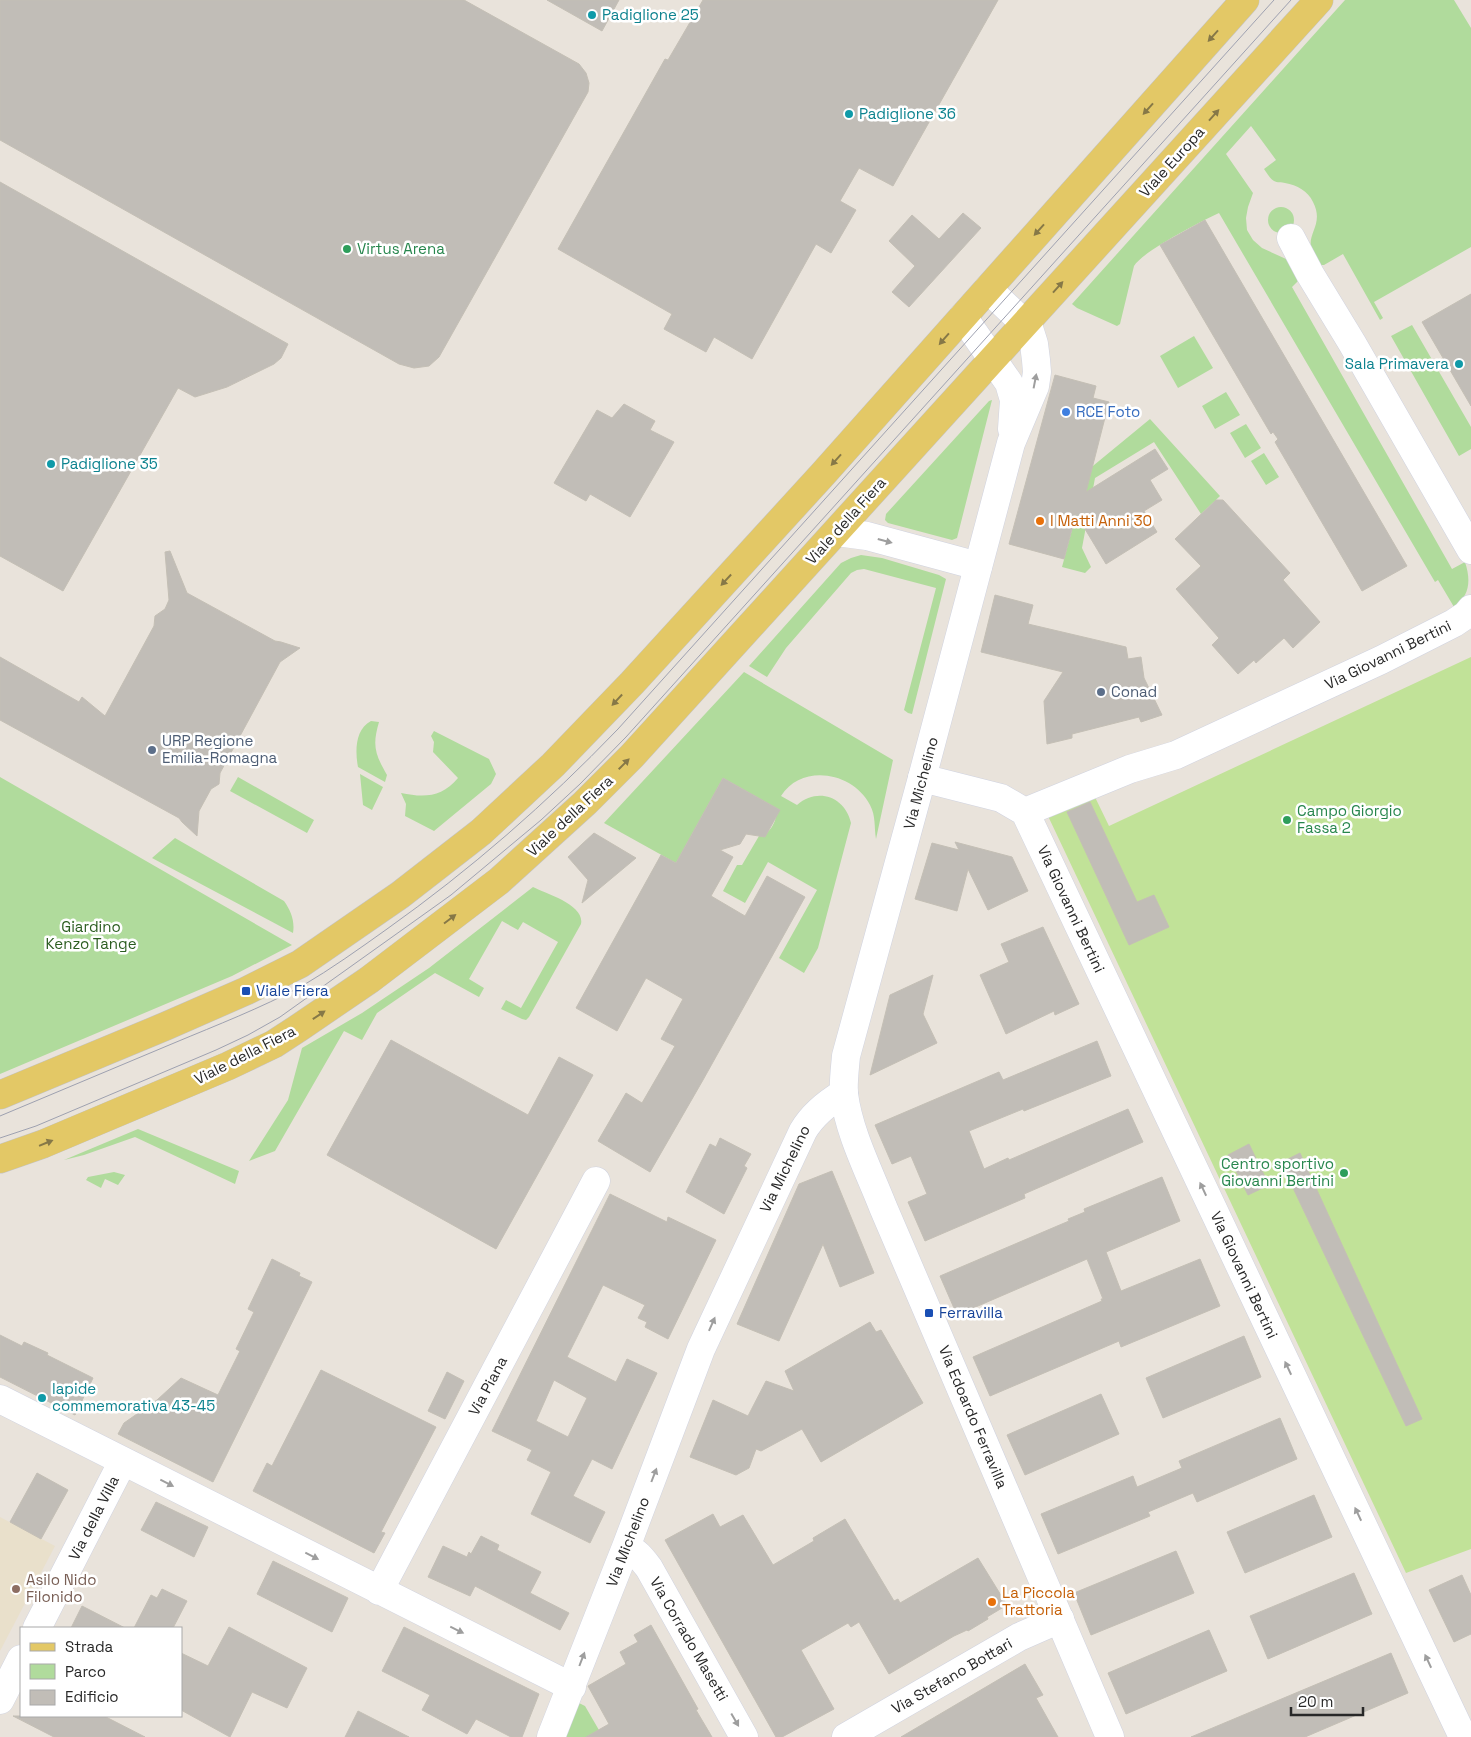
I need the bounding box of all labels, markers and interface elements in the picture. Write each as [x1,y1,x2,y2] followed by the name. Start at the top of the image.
[602,5,699,24] place label: Padiglione 25
[586,9,598,21] marker: Padiglione 25
[1207,30,1219,42] one-way arrow
[1142,102,1154,114] one-way arrow
[859,104,956,123] place label: Padiglione 36
[843,108,855,120] marker: Padiglione 36
[1208,110,1220,122] one-way arrow
[1135,122,1209,201] street label: Viale Europa
[1034,223,1045,236] one-way arrow
[357,239,445,258] place label: Virtus Arena
[341,243,353,255] marker: Virtus Arena
[1052,282,1064,294] one-way arrow
[938,332,950,344] one-way arrow
[1345,354,1449,373] place label: Sala Primavera
[1453,358,1465,370] marker: Sala Primavera
[1032,373,1040,389] one-way arrow
[1076,402,1140,421] place label: RCE Foto
[1060,406,1072,418] marker: RCE Foto
[61,454,158,473] place label: Padiglione 35
[830,454,842,466] one-way arrow
[45,458,57,470] marker: Padiglione 35
[801,473,890,568] street label: Viale della Fiera
[1050,511,1152,530] place label: I Matti Anni 30
[1034,515,1046,527] marker: I Matti Anni 30
[877,537,892,545] one-way arrow
[720,574,732,586] one-way arrow
[1321,616,1454,693] street label: Via Giovanni Bertini
[1111,682,1157,701] place label: Conad
[1095,686,1107,698] marker: Conad
[611,694,623,706] one-way arrow
[162,731,278,767] place label: URP Regione Emilia-Romagna
[899,735,942,831] street label: Via Michelino
[146,744,158,756] marker: URP Regione Emilia-Romagna
[618,759,630,771] one-way arrow
[523,771,617,860] street label: Viale della Fiera
[1297,801,1402,837] place label: Campo Giorgio Fassa 2
[1281,814,1293,826] marker: Campo Giorgio Fassa 2
[1034,842,1109,975] street label: Via Giovanni Bertini
[443,914,457,924] one-way arrow
[45,917,137,953] park label: Giardino Kenzo Tange
[256,981,329,1000] place label: Viale Fiera
[240,985,252,997] marker: Viale Fiera
[312,1010,326,1020] one-way arrow
[191,1021,299,1088] street label: Viale della Fiera
[755,1122,814,1216] street label: Via Michelino
[39,1139,54,1147] one-way arrow
[1221,1154,1334,1190] place label: Centro sportivo Giovanni Bertini
[1338,1167,1350,1179] marker: Centro sportivo Giovanni Bertini
[1199,1182,1207,1196] one-way arrow
[1207,1208,1282,1341] street label: Via Giovanni Bertini
[939,1303,1003,1322] place label: Ferravilla
[923,1307,935,1319] marker: Ferravilla
[709,1317,717,1331] one-way arrow
[935,1342,1012,1492] street label: Via Edoardo Ferravilla
[464,1352,511,1419] street label: Via Piana
[1284,1361,1292,1375] one-way arrow
[52,1379,215,1415] place label: lapide commemorativa 43-45
[36,1392,48,1404] marker: lapide commemorativa 43-45
[650,1468,658,1482] one-way arrow
[64,1472,123,1563] street label: Via della Villa
[160,1479,174,1487] one-way arrow
[602,1494,653,1590] street label: Via Michelino
[1354,1507,1362,1522] one-way arrow
[304,1552,319,1561] one-way arrow
[26,1570,96,1606] place label: Asilo Nido Filonido
[646,1573,733,1704] street label: Via Corrado Masetti
[10,1583,22,1595] marker: Asilo Nido Filonido
[1002,1583,1075,1619] place label: La Piccola Trattoria
[986,1596,998,1608] marker: La Piccola Trattoria
[450,1626,464,1634] one-way arrow
[20,1627,182,1717] legend
[888,1633,1015,1718] street label: Via Stefano Bottari
[65,1637,114,1656] text: Strada
[579,1652,587,1667] one-way arrow
[1423,1654,1431,1668] one-way arrow
[65,1662,106,1681] text: Parco
[1291,1684,1364,1716] scale bar
[65,1687,119,1706] text: Edificio
[1298,1692,1333,1711] text: 20 m
[730,1714,739,1727] one-way arrow

